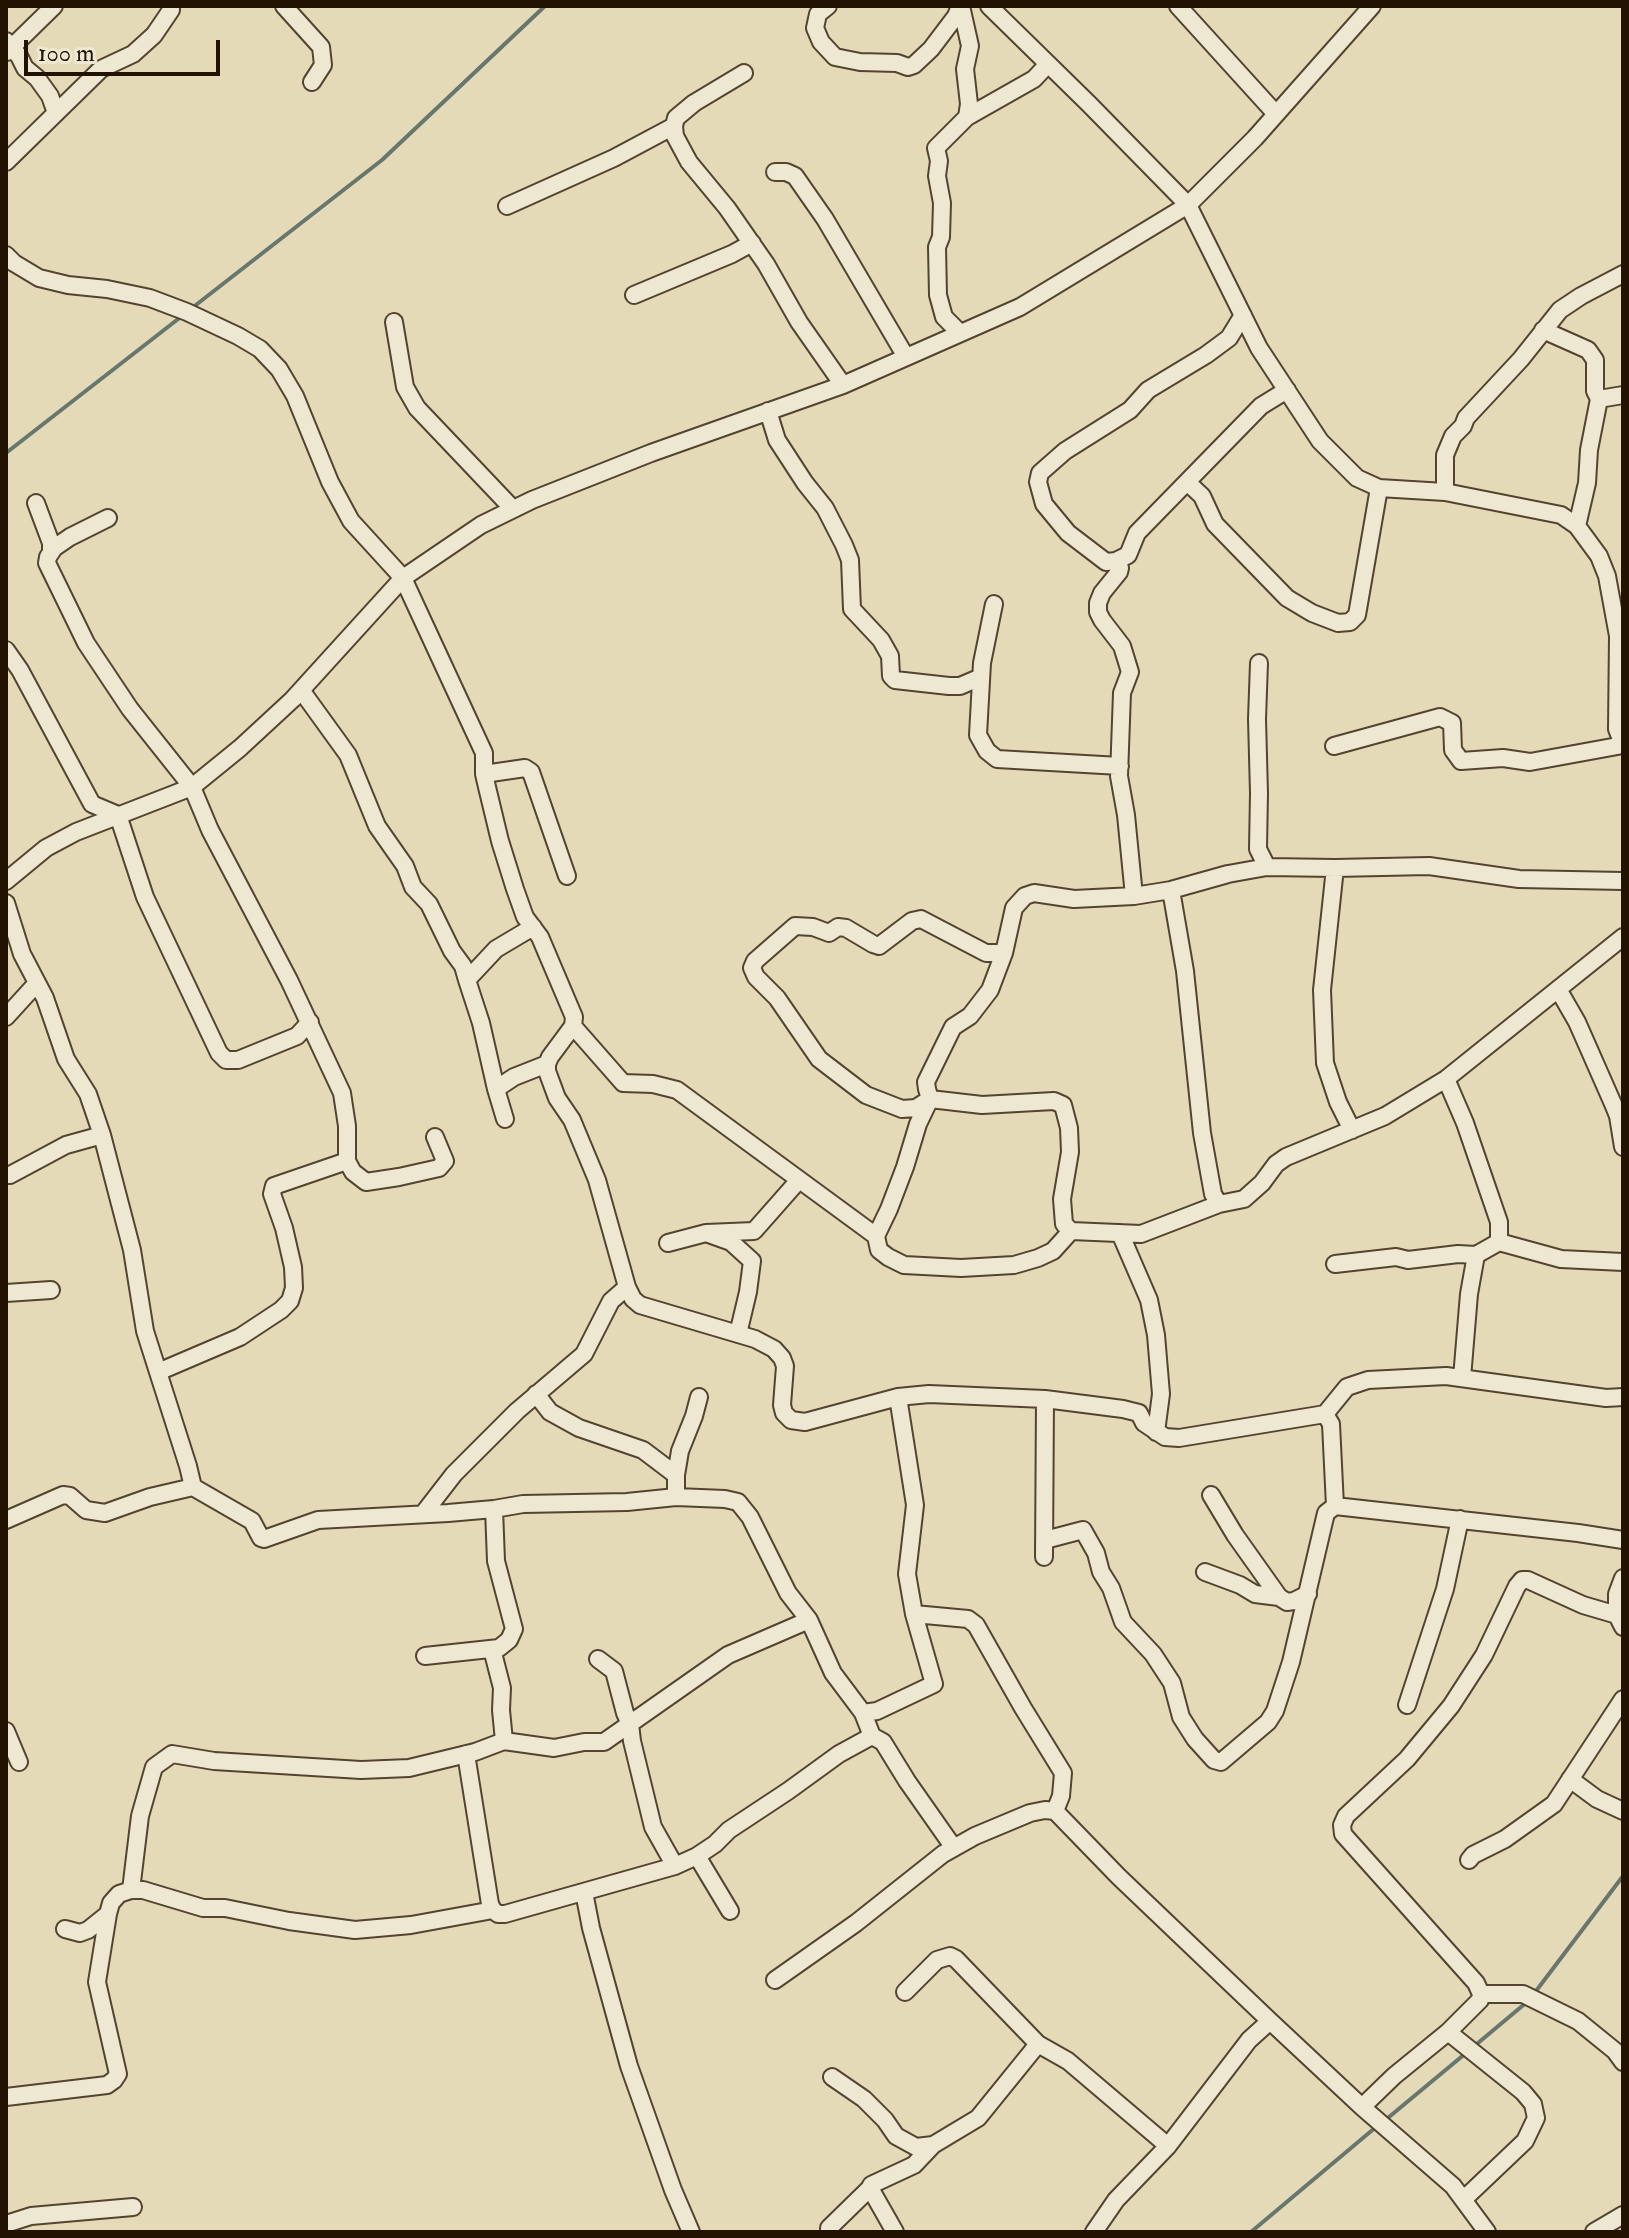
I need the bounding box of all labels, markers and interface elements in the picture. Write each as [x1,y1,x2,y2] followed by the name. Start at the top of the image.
[28,24,224,74] scale bar
[38,38,95,69] text: 100 m

